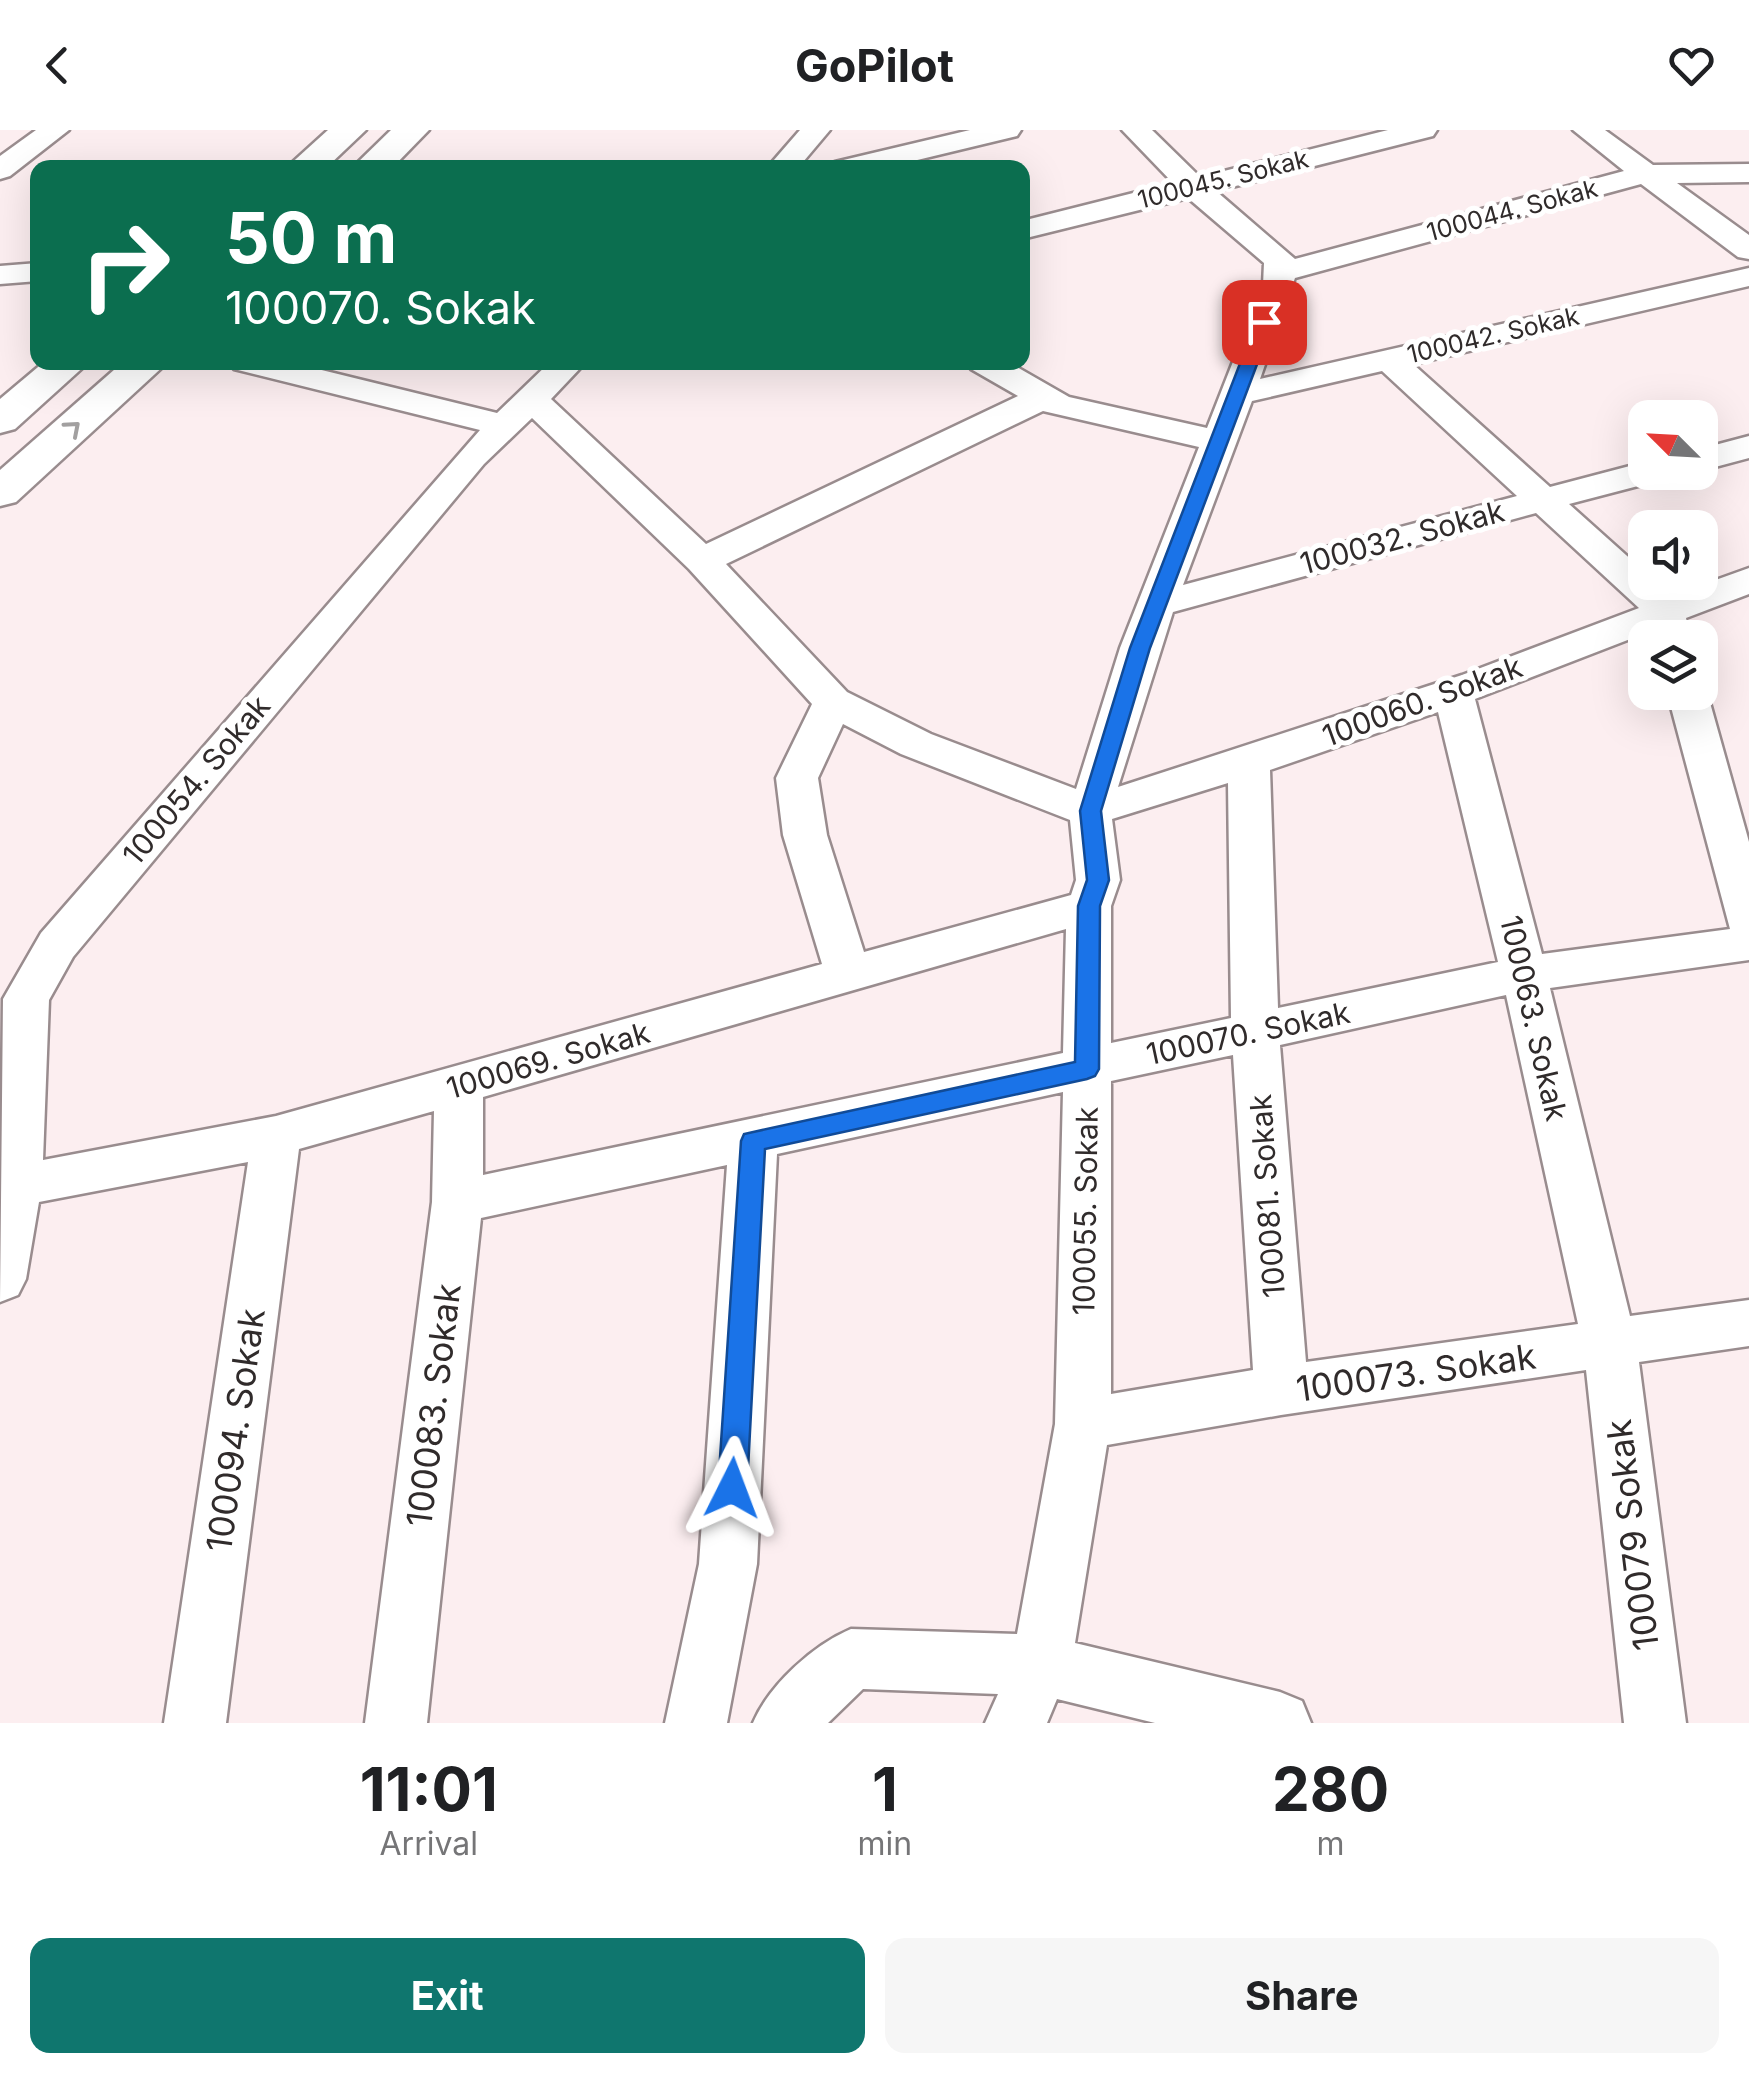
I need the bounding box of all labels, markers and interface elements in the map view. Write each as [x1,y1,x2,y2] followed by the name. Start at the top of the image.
[30,38,85,93] icon: back
[795,38,954,93] text: GoPilot
[1664,38,1719,93] icon: heart
[1135,143,1312,215] street label: 100045. Sokak
[1423,173,1601,247] street label: 100044. Sokak
[225,195,397,280] text: 50 m
[60,200,190,330] icon: right
[225,280,536,335] text: 100070. Sokak
[1222,280,1307,365] pin
[1237,295,1292,350] icon: arrive
[1404,301,1582,369] street label: 100042. Sokak
[1628,400,1718,490] north arrow
[1628,400,1718,710] map controls
[61,422,80,440] one-way arrow
[1296,492,1509,582] street label: 100032. Sokak
[1628,510,1718,600] button: sound
[1628,620,1718,710] button: layers
[1317,648,1527,754] street label: 100060. Sokak
[115,688,278,872] street label: 100054. Sokak
[1493,912,1575,1125] street label: 100063. Sokak
[1143,994,1354,1072] street label: 100070. Sokak
[442,1014,654,1106] street label: 100069. Sokak
[1242,1093,1292,1299] street label: 100081. Sokak
[1065,1106,1105,1316] street label: 100055. Sokak
[397,1281,469,1529] street label: 100083. Sokak
[197,1306,273,1554] street label: 100094. Sokak
[1294,1334,1538,1410] street label: 100073. Sokak
[1597,1417,1667,1653] street label: 100079 Sokak
[680,1436,784,1540] position arrow
[360,1753,498,1825] text: 11:01
[872,1753,898,1825] text: 1
[1272,1753,1389,1825] text: 280
[380,1824,478,1863] text: Arrival
[858,1824,912,1863] text: min
[1317,1824,1345,1863] text: m
[30,1938,865,2053] button: Exit
[885,1938,1719,2053] button: Share

